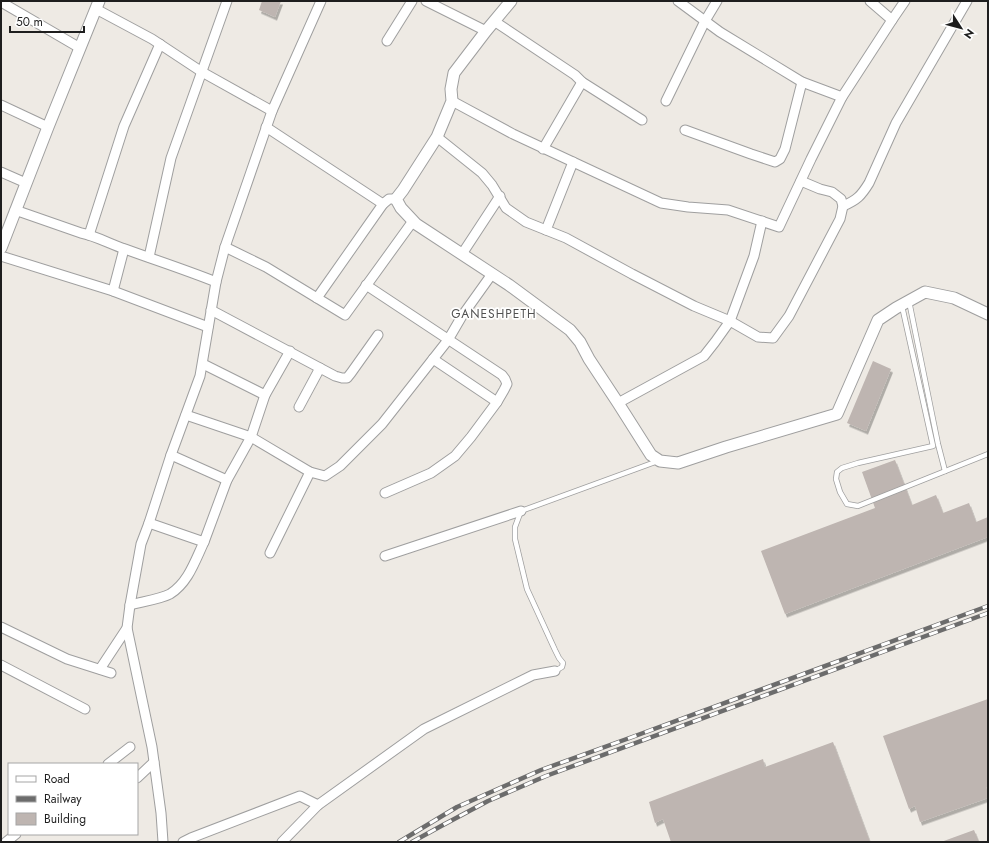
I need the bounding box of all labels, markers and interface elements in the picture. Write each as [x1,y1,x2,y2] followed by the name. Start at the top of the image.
[10,8,84,34] scale bar
[941,8,981,48] north arrow
[16,13,43,31] text: 50 m
[960,26,978,42] text: N
[451,305,537,323] district label: GANESHPETH
[8,763,138,835] legend
[44,770,70,788] text: Road
[44,790,82,808] text: Railway
[44,810,86,828] text: Building

